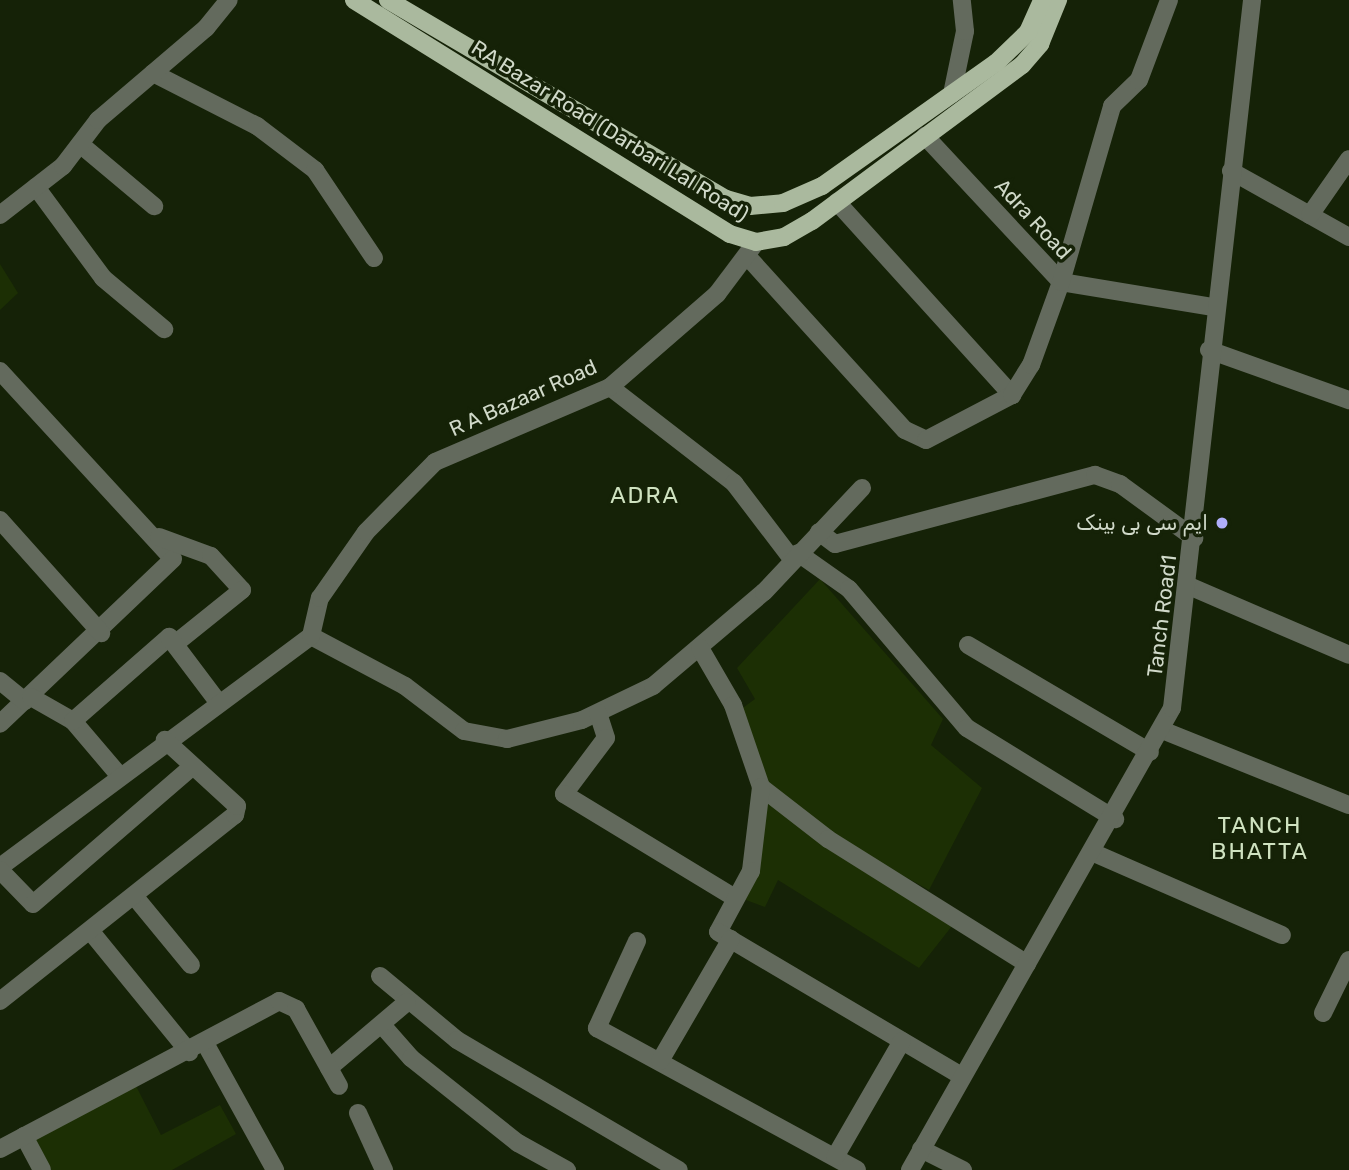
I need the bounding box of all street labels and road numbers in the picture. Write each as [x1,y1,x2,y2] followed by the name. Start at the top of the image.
[466,35,754,227] street label: RA Bazar Road (Darbari Lal Road)
[989,174,1077,264] street label: Adra Road
[445,354,601,442] street label: R A Bazaar Road
[1142,554,1182,678] street label: Tanch Road1

